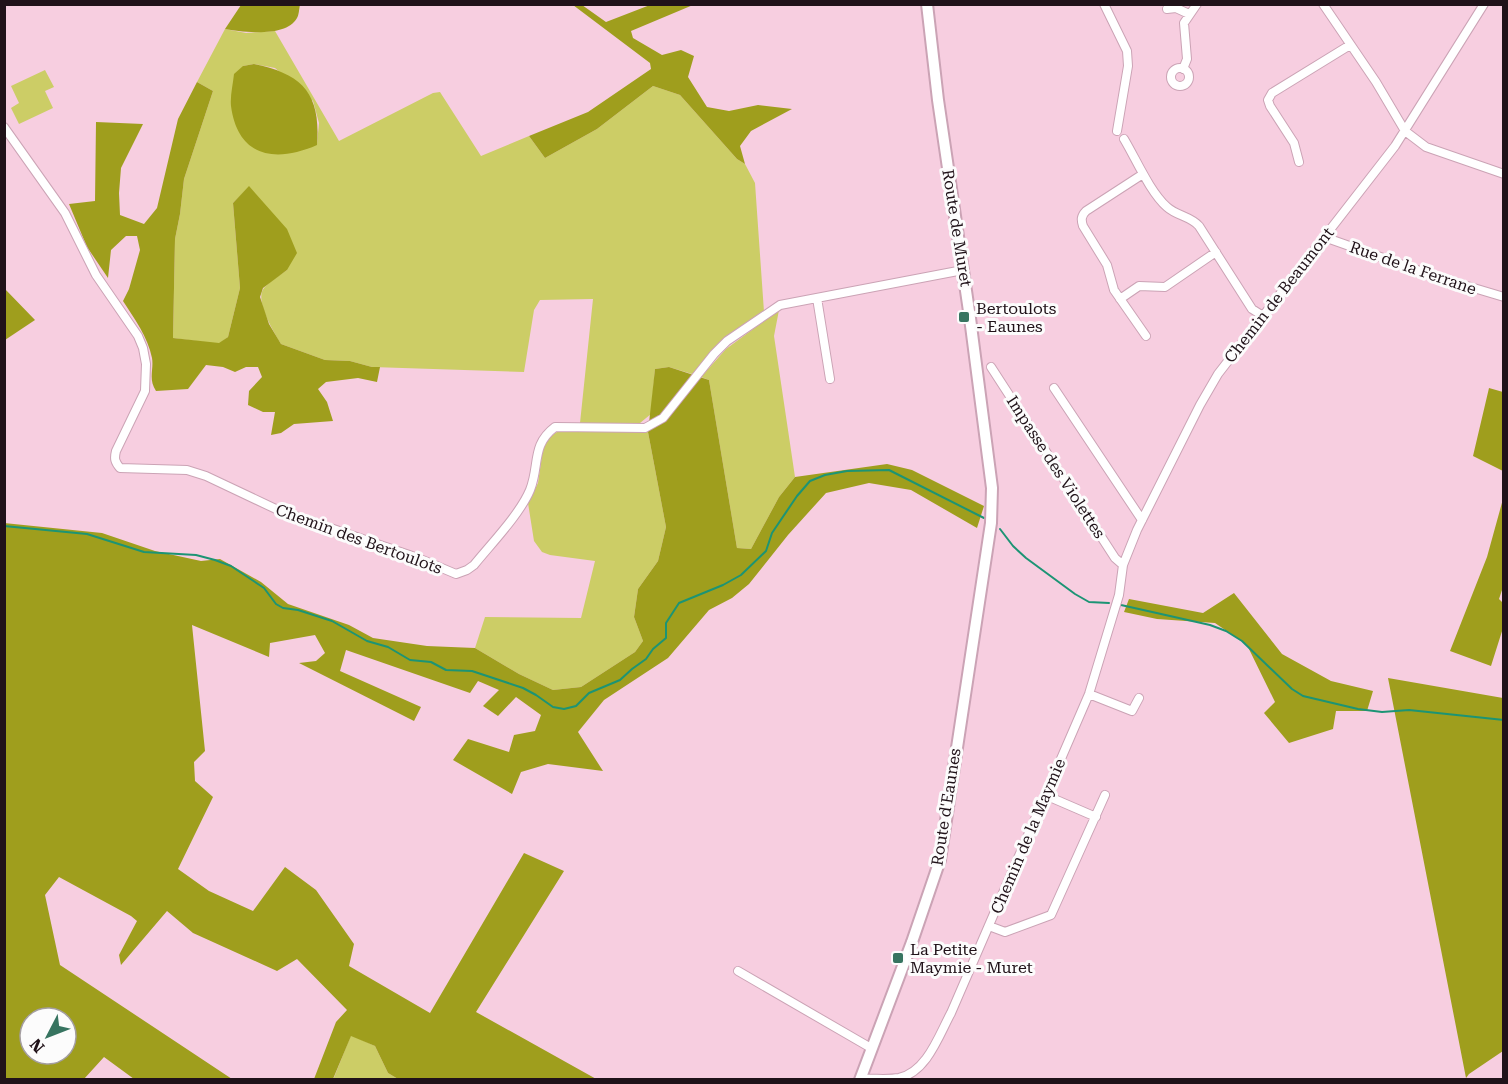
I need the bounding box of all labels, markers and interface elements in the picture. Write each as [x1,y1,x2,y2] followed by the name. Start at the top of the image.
[938,168,976,288] street label: Route de Muret
[1220,224,1338,366] street label: Chemin de Beaumont
[1347,237,1479,299] street label: Rue de la Ferrane
[976,299,1057,336] place label: Bertoulots - Eaunes
[957,310,971,324] marker: Bertoulots - Eaunes
[1003,392,1109,542] street label: Impasse des Violettes
[273,500,445,578] street label: Chemin des Bertoulots
[927,746,965,867] street label: Route d'Eaunes
[987,755,1069,916] street label: Chemin de la Maymie
[910,940,1033,977] place label: La Petite Maymie - Muret
[891,951,905,965] marker: La Petite Maymie - Muret
[18,1006,78,1066] north arrow
[26,1035,48,1057] text: N

